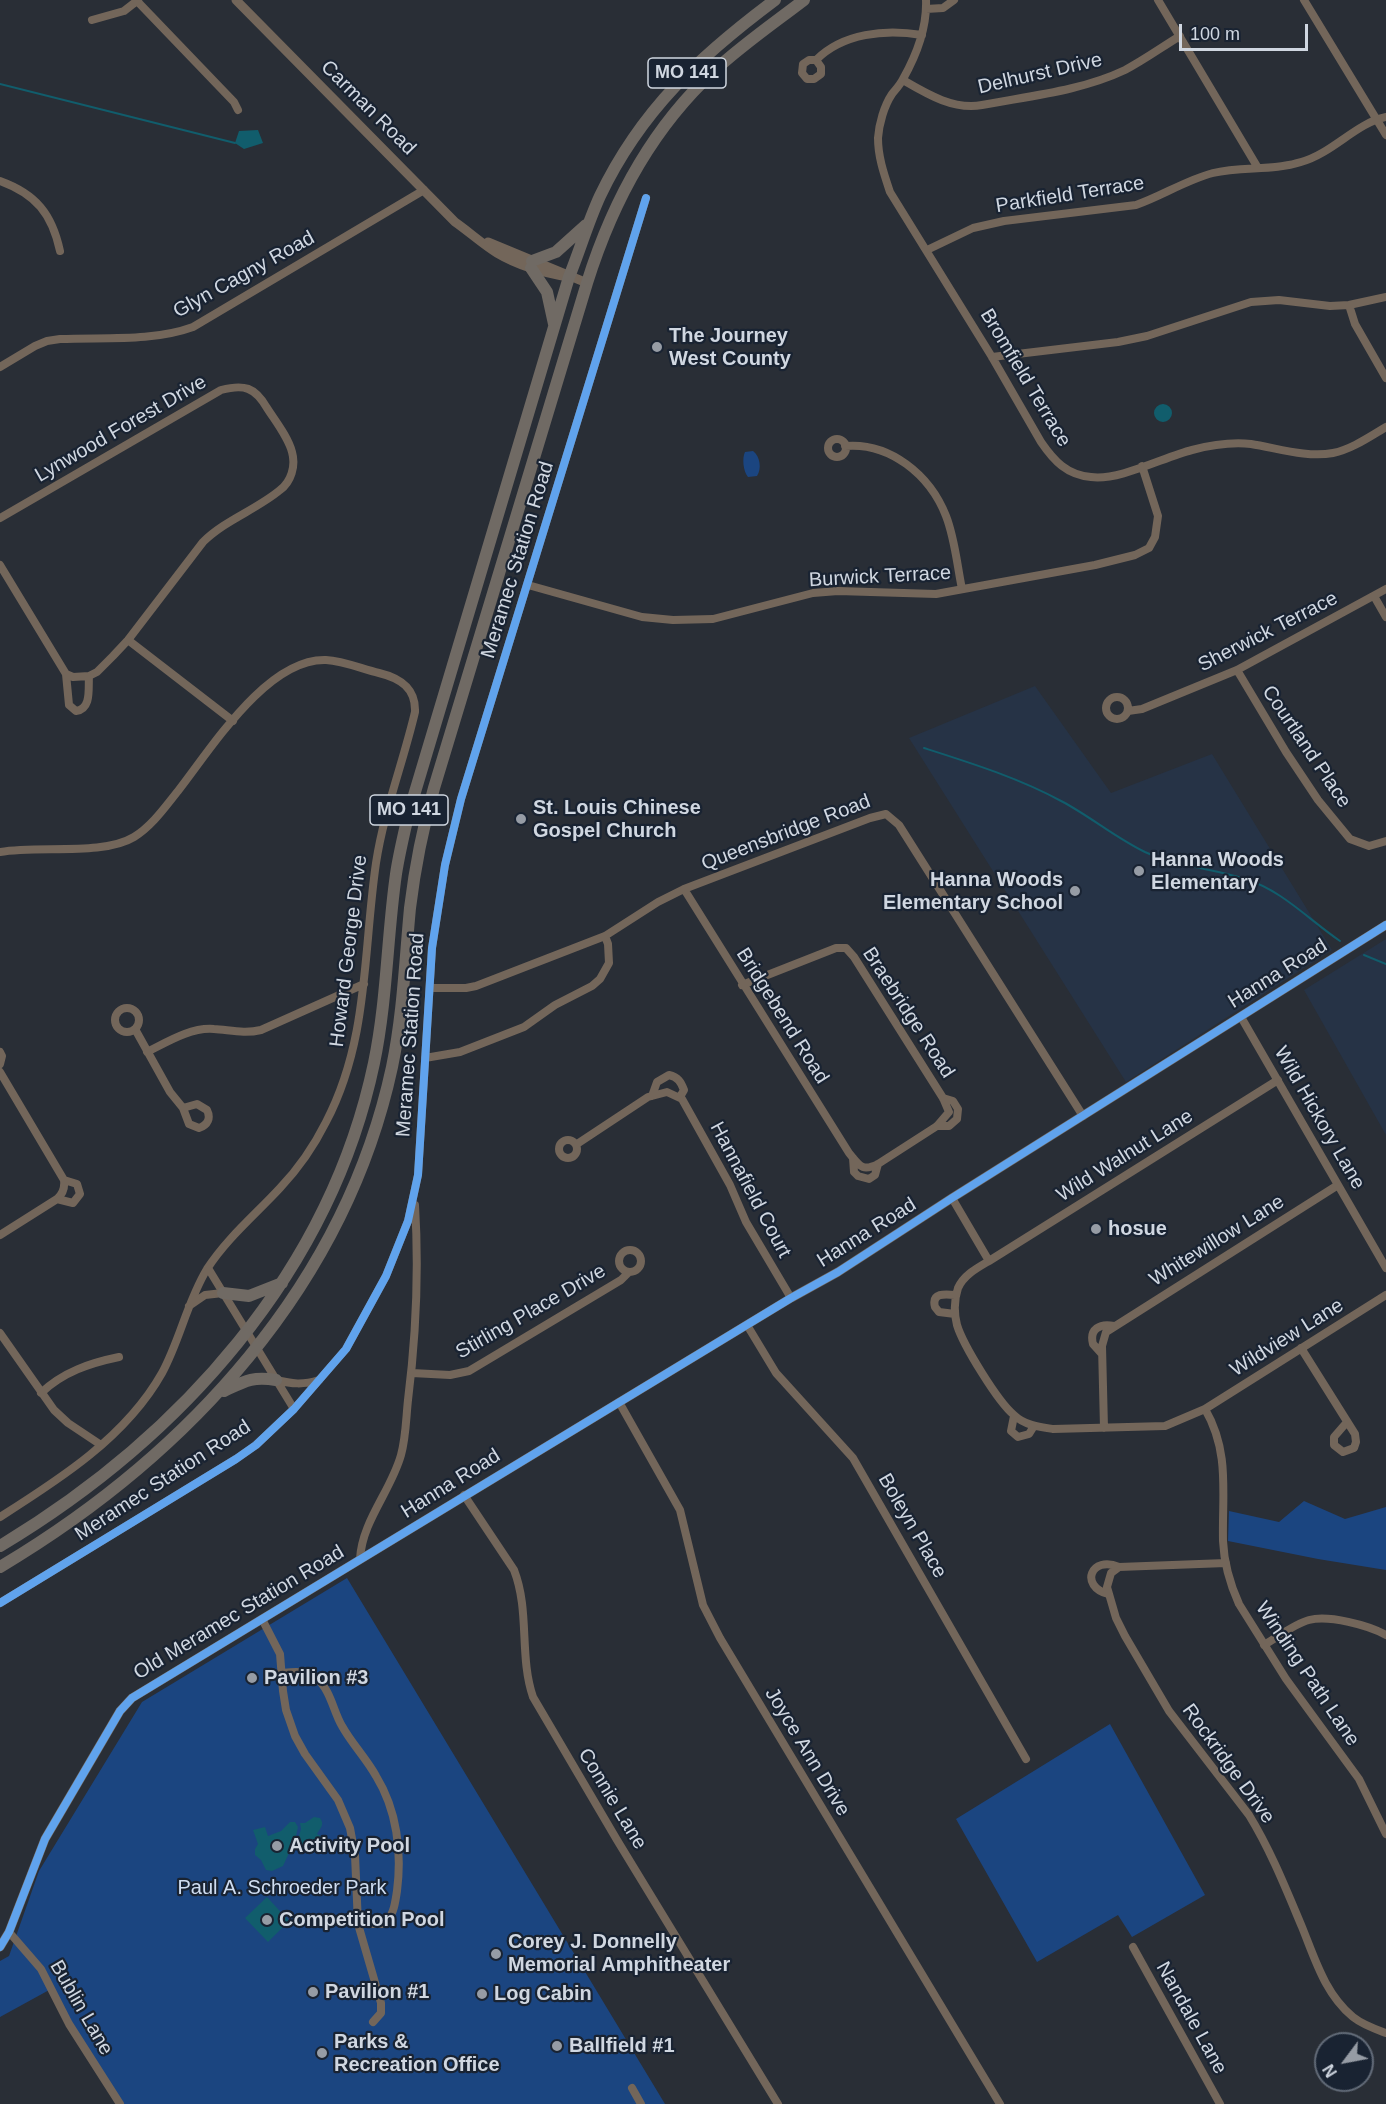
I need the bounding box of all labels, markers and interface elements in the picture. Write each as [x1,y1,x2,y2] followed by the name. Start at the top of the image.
[1182,12,1311,50] scale bar
[1190,24,1240,44] text: 100 m
[976,48,1104,100] street label: Delhurst Drive
[315,55,421,161] street label: Carman Road
[648,58,726,88] road number: MO 141
[994,171,1146,219] street label: Parkfield Terrace
[169,226,319,324] street label: Glyn Cagny Road
[974,305,1076,451] street label: Bromfield Terrace
[669,324,791,371] place label: The Journey West County
[650,340,664,354] marker: The Journey West County
[31,370,211,488] street label: Lynwood Forest Drive
[477,459,559,661] street label: Meramec Station Road
[808,561,952,593] street label: Burwick Terrace
[1194,586,1342,678] street label: Sherwick Terrace
[1256,681,1356,813] street label: Courtland Place
[698,790,874,876] street label: Queensbridge Road
[370,795,448,825] road number: MO 141
[533,796,701,843] place label: St. Louis Chinese Gospel Church
[514,812,528,826] marker: St. Louis Chinese Gospel Church
[1151,848,1284,895] place label: Hanna Woods Elementary
[325,854,373,1048] street label: Howard George Drive
[1132,864,1146,878] marker: Hanna Woods Elementary
[883,868,1063,915] place label: Hanna Woods Elementary School
[1068,884,1082,898] marker: Hanna Woods Elementary School
[392,932,430,1138] street label: Meramec Station Road
[1224,934,1332,1014] street label: Hanna Road
[857,943,959,1083] street label: Braebridge Road
[731,944,833,1088] street label: Bridgebend Road
[1268,1042,1370,1194] street label: Wild Hickory Lane
[1052,1104,1198,1208] street label: Wild Walnut Lane
[704,1118,796,1262] street label: Hannafield Court
[1145,1190,1289,1292] street label: Whitewillow Lane
[813,1193,921,1273] street label: Hanna Road
[1108,1217,1167,1241] place label: hosue
[1089,1222,1103,1236] marker: hosue
[452,1259,610,1365] street label: Stirling Place Drive
[1226,1294,1348,1382] street label: Wildview Lane
[71,1415,255,1547] street label: Meramec Station Road
[397,1444,505,1524] street label: Hanna Road
[872,1469,952,1583] street label: Boleyn Place
[129,1541,349,1685] street label: Old Meramec Station Road
[1250,1597,1364,1751] street label: Winding Path Lane
[264,1666,368,1690] place label: Pavilion #3
[245,1671,259,1685] marker: Pavilion #3
[759,1683,855,1821] street label: Joyce Ann Drive
[1176,1699,1280,1829] street label: Rockridge Drive
[573,1744,651,1854] street label: Connie Lane
[289,1834,410,1858] place label: Activity Pool
[270,1839,284,1853] marker: Activity Pool
[178,1876,386,1900] park label: Paul A. Schroeder Park
[279,1908,445,1932] place label: Competition Pool
[260,1913,274,1927] marker: Competition Pool
[508,1930,730,1977] place label: Corey J. Donnelly Memorial Amphitheater
[489,1947,503,1961] marker: Corey J. Donnelly Memorial Amphitheater
[44,1956,118,2060] street label: Bublin Lane
[1150,1958,1232,2078] street label: Nandale Lane
[325,1980,429,2004] place label: Pavilion #1
[494,1982,592,2006] place label: Log Cabin
[306,1985,320,1999] marker: Pavilion #1
[475,1987,489,2001] marker: Log Cabin
[334,2030,500,2077] place label: Parks & Recreation Office
[1314,2032,1374,2092] north arrow
[569,2034,675,2058] place label: Ballfield #1
[550,2039,564,2053] marker: Ballfield #1
[315,2046,329,2060] marker: Parks & Recreation Office
[1320,2061,1340,2080] text: N

